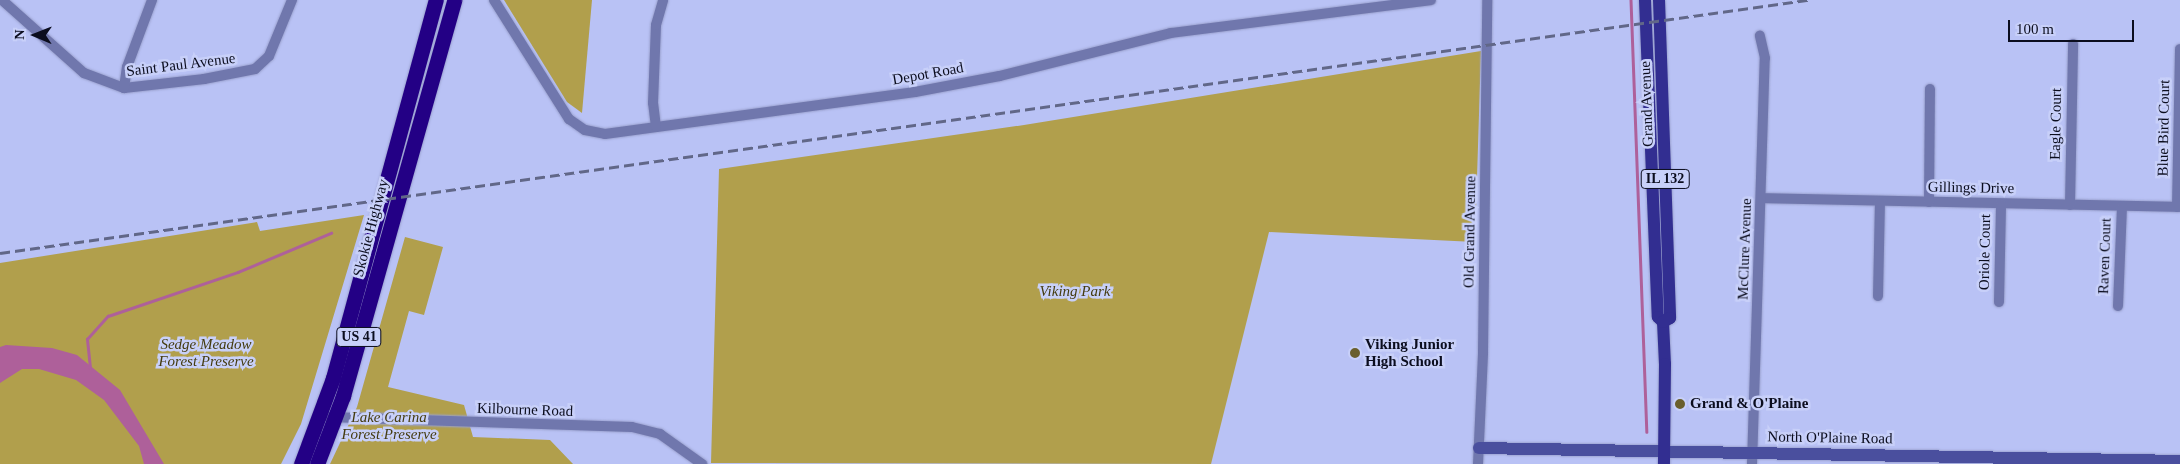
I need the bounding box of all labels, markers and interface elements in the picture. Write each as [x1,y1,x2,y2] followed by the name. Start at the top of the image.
[10,10,60,60] north arrow
[2010,10,2136,42] scale bar
[2016,21,2054,37] text: 100 m
[12,30,27,40] text: N
[125,49,237,81] street label: Saint Paul Avenue
[891,59,965,89] street label: Depot Road
[1636,60,1658,148] street label: Grand Avenue
[2154,80,2174,176] street label: Blue Bird Court
[2046,88,2066,160] street label: Eagle Court
[1640,168,1690,190] road number: IL 132
[1460,175,1480,289] street label: Old Grand Avenue
[349,177,393,279] street label: Skokie Highway
[1928,178,2014,198] street label: Gillings Drive
[1734,197,1756,301] street label: McClure Avenue
[1975,214,1995,290] street label: Oriole Court
[2095,218,2115,294] street label: Raven Court
[1040,283,1110,301] park label: Viking Park
[335,326,383,348] road number: US 41
[158,335,254,370] park label: Sedge Meadow Forest Preserve
[1365,335,1454,370] place label: Viking Junior High School
[1349,347,1361,359] marker: Viking Junior High School
[1690,395,1808,413] place label: Grand & O'Plaine
[1674,398,1686,410] marker: Grand & O'Plaine
[477,399,573,421] street label: Kilbourne Road
[341,408,437,443] park label: Lake Carina Forest Preserve
[1767,428,1893,448] street label: North O'Plaine Road

